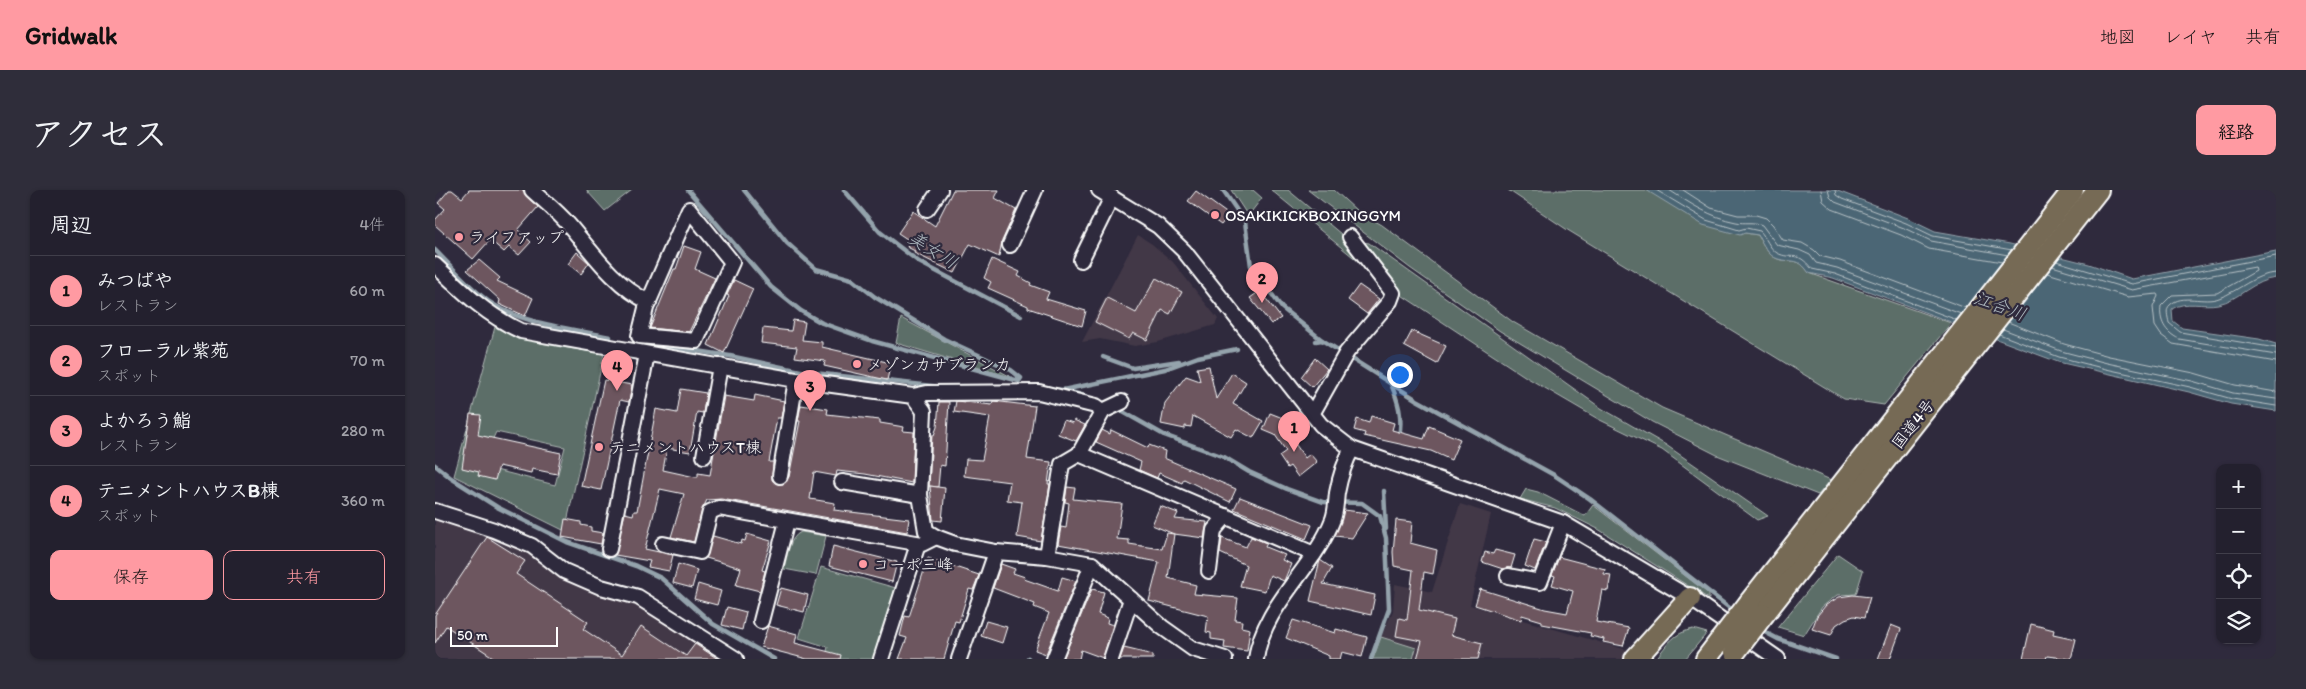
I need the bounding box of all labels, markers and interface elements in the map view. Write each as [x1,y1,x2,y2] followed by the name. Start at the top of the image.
[25,21,117,50] text: Gridwalk
[2100,26,2136,48] text: 地図
[2164,26,2217,48] text: レイヤ
[2245,26,2281,48] text: 共有
[2196,105,2276,155] button: 経路
[30,113,168,155] text: アクセス
[1225,206,1401,225] place label: OSAKIKICKBOXINGGYM
[1209,209,1221,221] marker: OSAKIKICKBOXINGGYM
[50,212,92,237] text: 周辺
[359,215,385,234] text: 4件
[904,226,962,274] water label: 美女川
[469,228,564,247] place label: ライフアップ
[453,231,465,243] marker: ライフアップ
[1246,262,1278,303] pin: 2
[97,269,173,292] text: みつばや
[62,281,70,300] text: 1
[350,281,385,300] text: 60 m
[1971,286,2029,326] water label: 江合川
[97,296,178,315] text: レストラン
[97,339,229,362] text: フローラル紫苑
[601,350,633,391] pin: 4
[62,351,70,370] text: 2
[350,351,385,370] text: 70 m
[867,355,1011,374] place label: メゾンカサブランカ
[851,358,863,370] marker: メゾンカサブランカ
[1387,362,1413,388] your location
[97,366,161,385] text: スポット
[794,370,826,411] pin: 3
[1888,395,1938,453] street label: 国道4号
[97,409,192,432] text: よかろう鮨
[1278,411,1310,452] pin: 1
[62,421,70,440] text: 3
[341,421,385,440] text: 280 m
[97,436,178,455] text: レストラン
[609,438,761,457] place label: テニメントハウスT棟
[593,441,605,453] marker: テニメントハウスT棟
[2216,464,2261,644] map controls
[2216,464,2261,509] button: +
[97,479,279,502] text: テニメントハウスB棟
[61,491,71,510] text: 4
[341,491,385,510] text: 360 m
[97,506,161,525] text: スポット
[2216,509,2261,554] button: −
[50,550,213,600] button: 保存
[223,550,385,600] button: 共有
[2216,554,2261,599] button: locate
[873,555,953,574] place label: コーポ三峰
[857,558,869,570] marker: コーポ三峰
[2216,599,2261,644] button: layers
[450,624,557,647] scale bar
[457,627,488,644] text: 50 m

